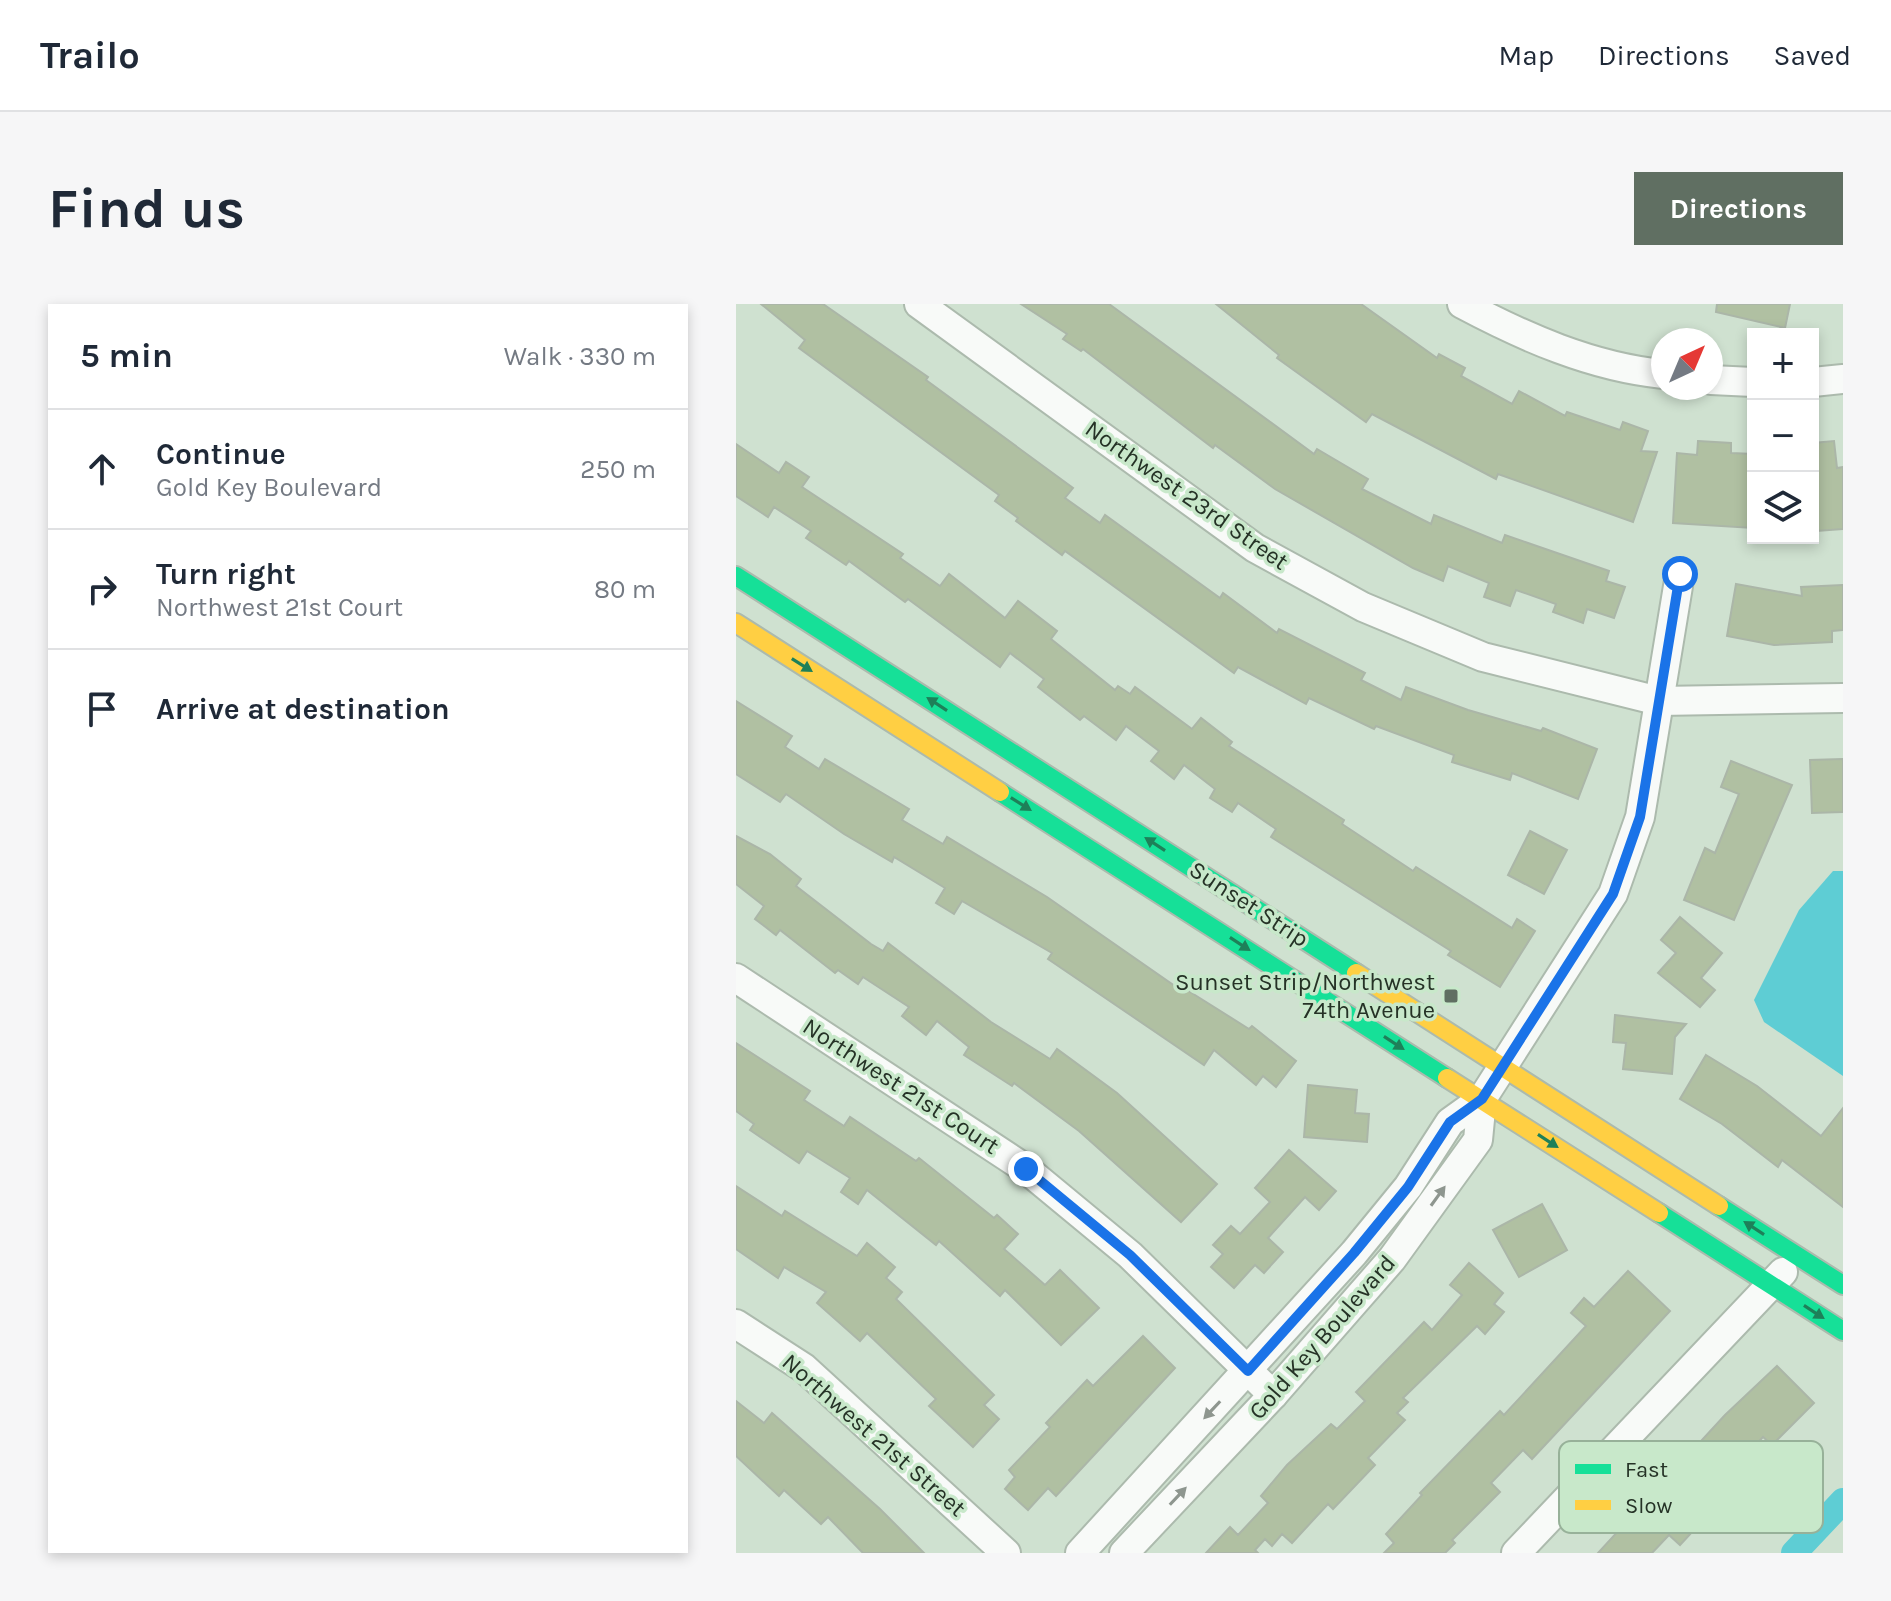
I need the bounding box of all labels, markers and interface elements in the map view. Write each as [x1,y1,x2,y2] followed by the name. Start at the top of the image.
[40,33,140,78] text: Trailo
[1499,39,1554,72] text: Map
[1598,39,1730,72] text: Directions
[1774,39,1851,72] text: Saved
[1634,172,1843,245] button: Directions
[48,176,245,241] text: Find us
[1651,328,1723,400] north arrow
[1747,328,1819,544] map controls
[1747,328,1819,400] button: +
[80,336,173,376] text: 5 min
[504,341,656,372] text: Walk · 330 m
[1747,400,1819,472] button: −
[1080,414,1294,576] street label: Northwest 23rd Street
[156,436,286,472] text: Continue
[80,447,124,491] icon: ahead
[580,454,656,485] text: 250 m
[156,472,382,503] text: Gold Key Boulevard
[1747,472,1819,544] button: layers
[156,556,296,592] text: Turn right
[1662,556,1698,592] route start
[80,567,124,611] icon: right
[594,574,656,605] text: 80 m
[156,592,403,623] text: Northwest 21st Court
[791,657,813,671] one-way arrow
[80,687,124,731] icon: arrive
[156,691,450,727] text: Arrive at destination
[926,697,947,712] one-way arrow
[1011,796,1032,811] one-way arrow
[1145,837,1166,852] one-way arrow
[1184,855,1314,953] street label: Sunset Strip
[1230,936,1251,951] one-way arrow
[1175,968,1435,1024] place label: Sunset Strip/Northwest 74th Avenue
[1442,987,1460,1005] marker: Sunset Strip/Northwest 74th Avenue
[798,1012,1004,1160] street label: Northwest 21st Court
[1383,1035,1405,1049] one-way arrow
[1537,1134,1558,1149] one-way arrow
[1008,1151,1044,1187] route end
[1430,1185,1446,1207] one-way arrow
[1743,1221,1764,1236] one-way arrow
[1243,1249,1401,1425] street label: Gold Key Boulevard
[1803,1304,1824,1319] one-way arrow
[777,1348,971,1522] street label: Northwest 21st Street
[1203,1400,1221,1419] one-way arrow
[1559,1441,1823,1533] legend
[1625,1457,1668,1483] text: Fast
[1168,1487,1186,1506] one-way arrow
[1625,1493,1672,1519] text: Slow

